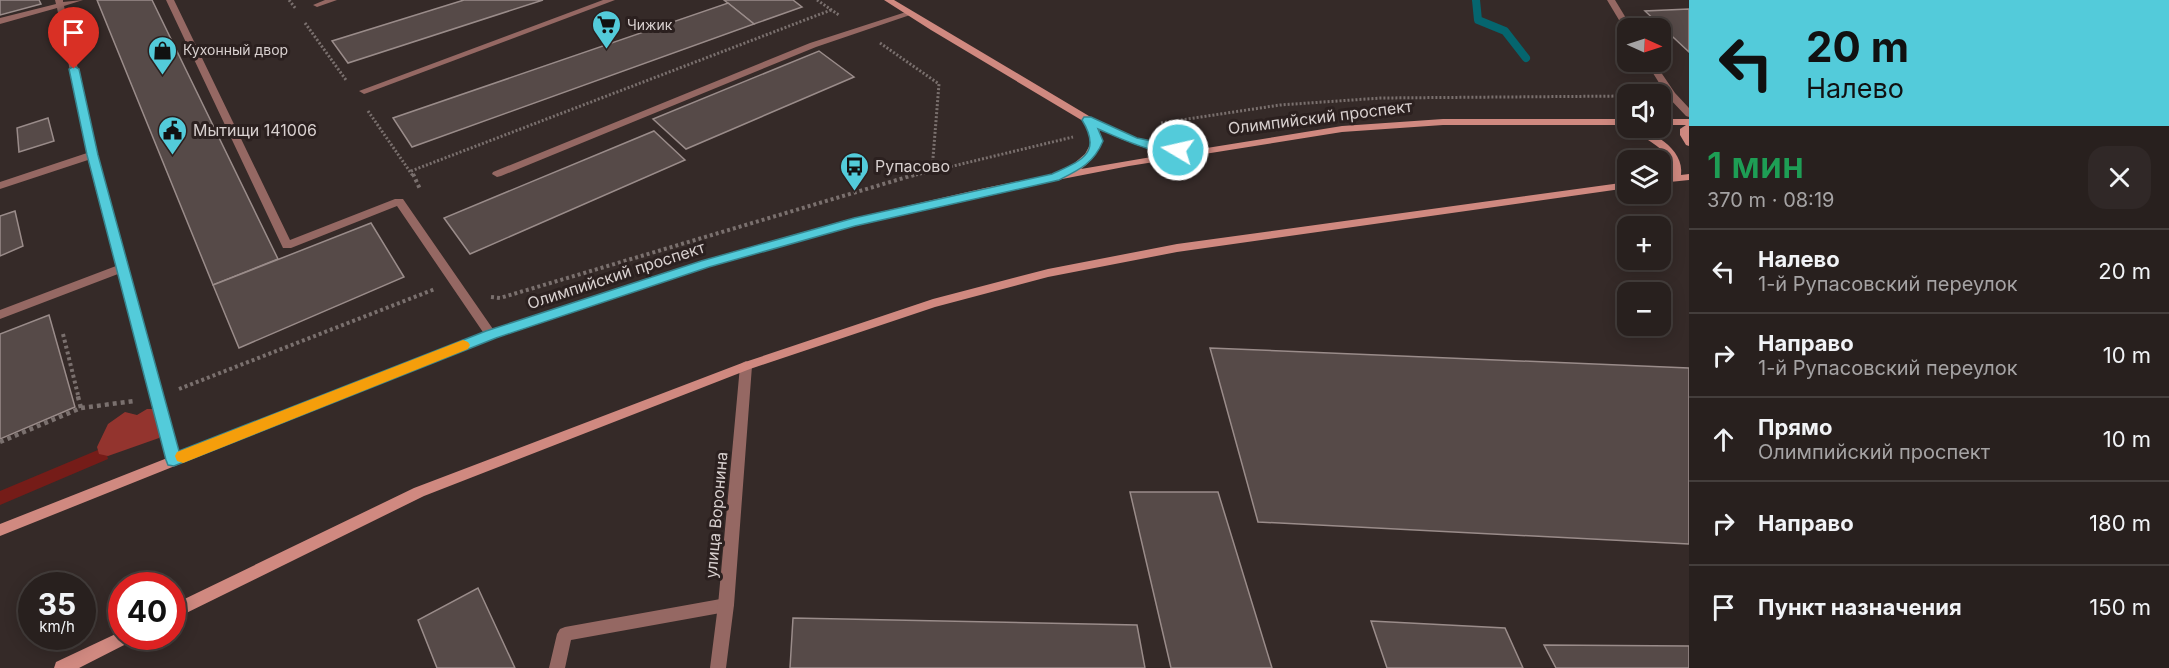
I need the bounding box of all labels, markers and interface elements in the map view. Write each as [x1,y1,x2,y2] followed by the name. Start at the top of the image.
[48,7,99,69] pin
[590,9,622,51] supermarket icon: Чижик
[57,16,90,49] icon: arrive
[627,16,673,33] place label: Чижик
[1617,18,1671,72] north arrow
[1617,18,1671,336] map controls
[1806,21,1909,72] text: 20 m
[1707,24,1785,102] icon: left
[146,34,178,76] shop icon: Кухонный двор
[183,41,288,58] place label: Кухонный двор
[1806,72,1904,105] text: Налево
[1617,84,1671,138] button: sound
[1227,96,1414,138] street label: Олимпийский проспект
[156,114,188,156] public building icon: Мытищи 141006
[1146,118,1210,182] position arrow
[193,120,317,140] place label: Мытищи 141006
[1707,143,1804,187] text: 1 мин
[2088,146,2151,209] button: close
[838,150,870,192] bus stop icon: Рупасово
[1617,150,1671,204] button: layers
[875,156,950,176] place label: Рупасово
[1707,188,1834,212] text: 370 m · 08:19
[1617,216,1671,270] button: +
[525,237,708,313] street label: Олимпийский проспект
[1758,246,1840,272] text: Налево
[1707,255,1740,288] icon: left
[2098,258,2151,284] text: 20 m
[1758,272,2018,296] text: 1-й Рупасовский переулок
[1617,282,1671,336] button: −
[1758,330,1854,356] text: Направо
[1707,339,1740,372] icon: right
[2103,342,2151,368] text: 10 m
[1758,356,2018,380] text: 1-й Рупасовский переулок
[1758,414,1832,440] text: Прямо
[1707,423,1740,456] icon: ahead
[2103,426,2151,452] text: 10 m
[1758,440,1990,464] text: Олимпийский проспект
[701,451,731,579] street label: улица Воронина
[1707,507,1740,540] icon: right
[1758,510,1854,536] text: Направо
[2089,510,2151,536] text: 180 m
[108,572,186,650] speed limit sign: 40
[38,586,76,622] text: 35
[1707,591,1740,624] icon: arrive
[1758,594,1962,620] text: Пункт назначения
[2089,594,2151,620] text: 150 m
[39,617,75,636] text: km/h

